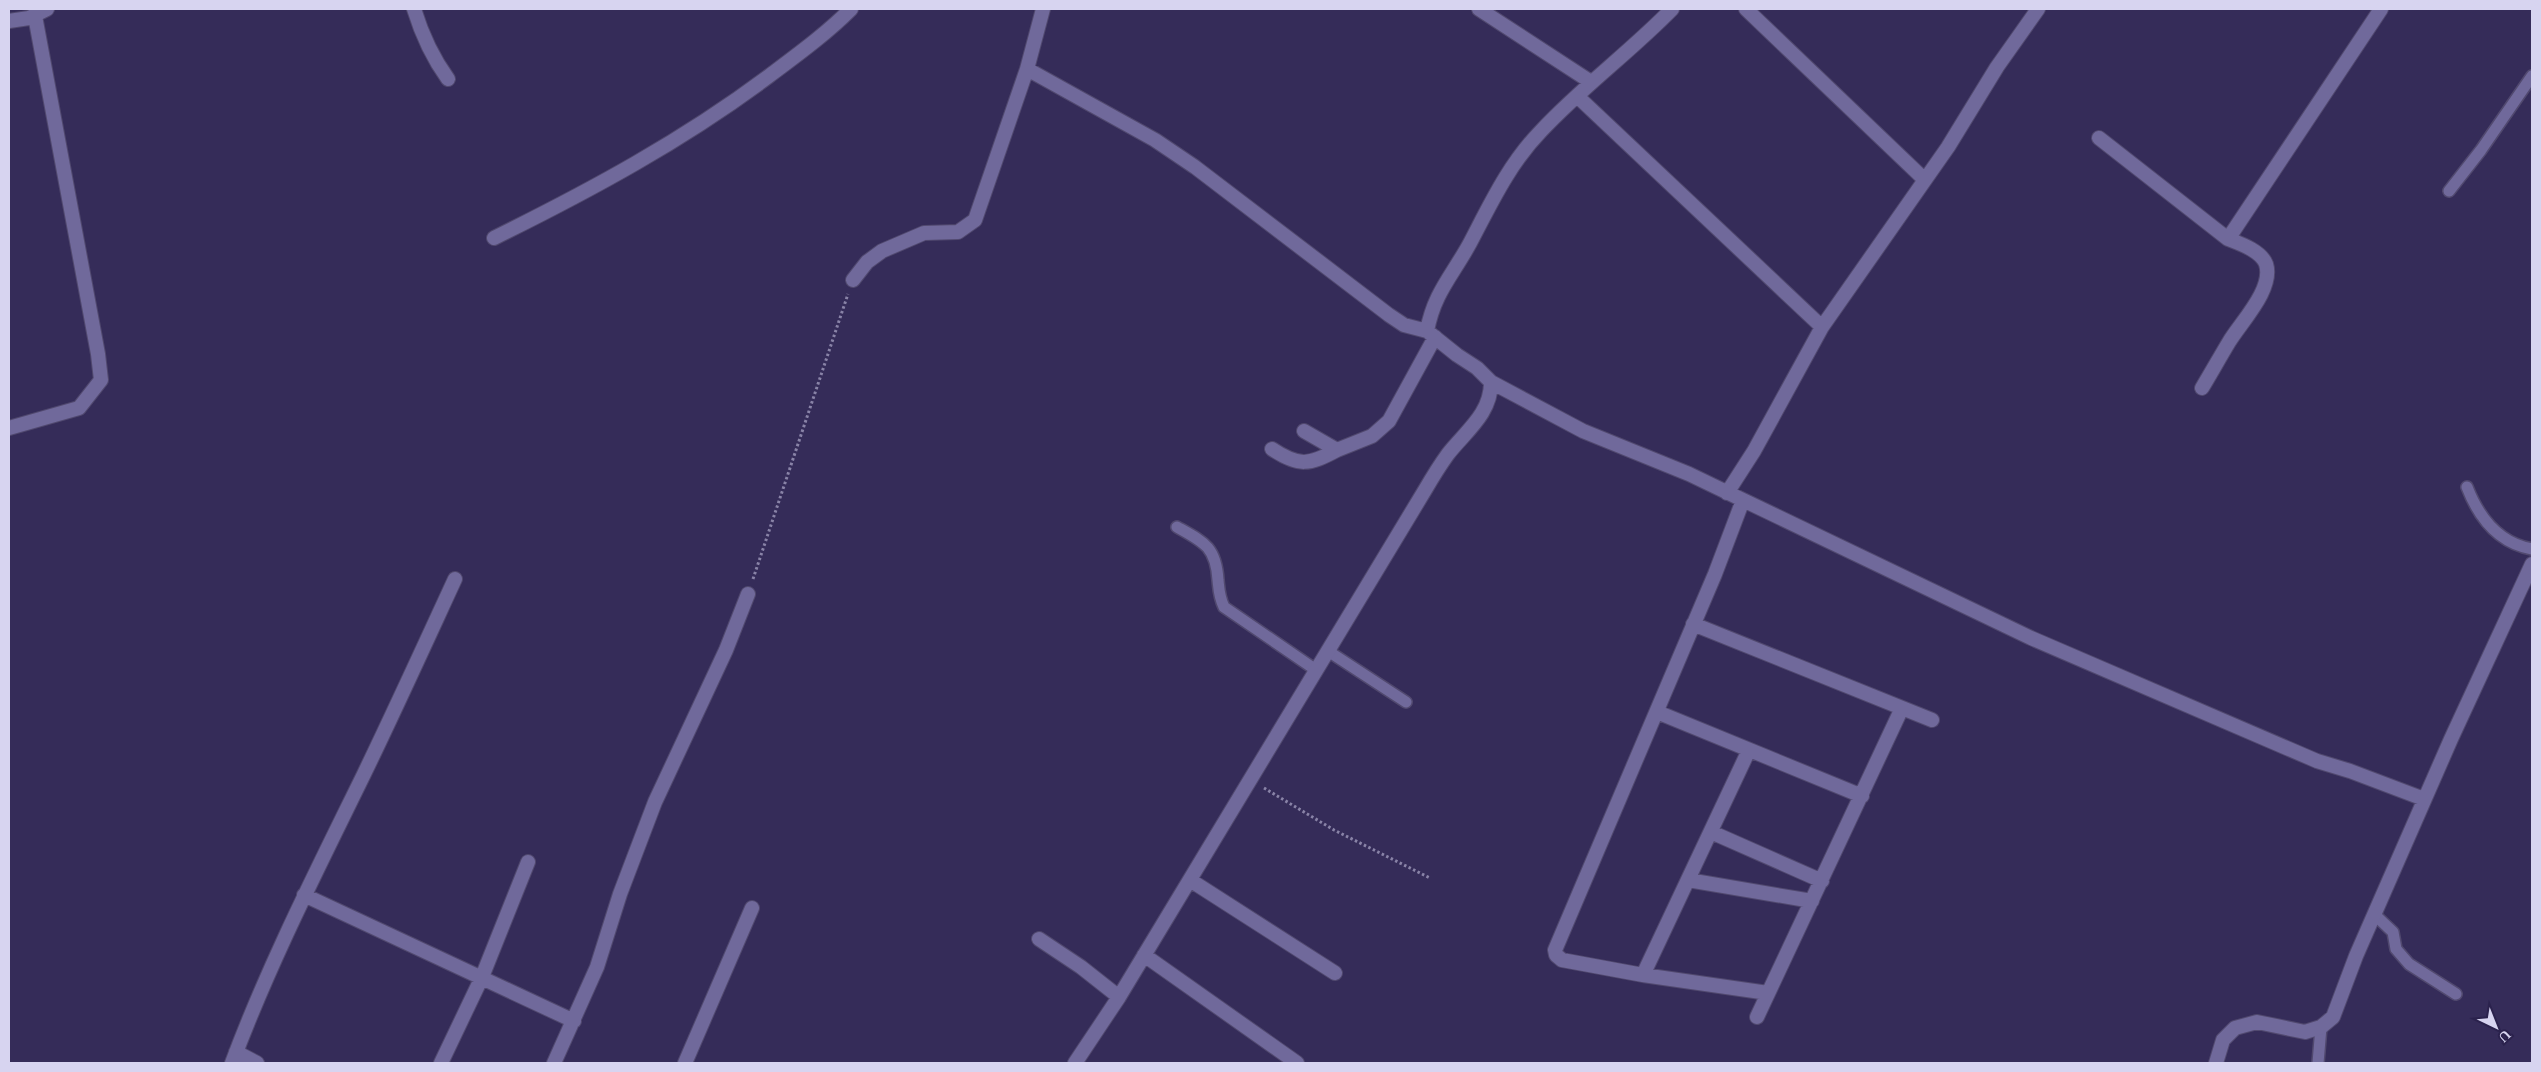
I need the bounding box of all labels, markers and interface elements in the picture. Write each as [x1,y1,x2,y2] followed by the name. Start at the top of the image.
[2471,1002,2521,1052] north arrow
[2493,1024,2516,1048] text: U

